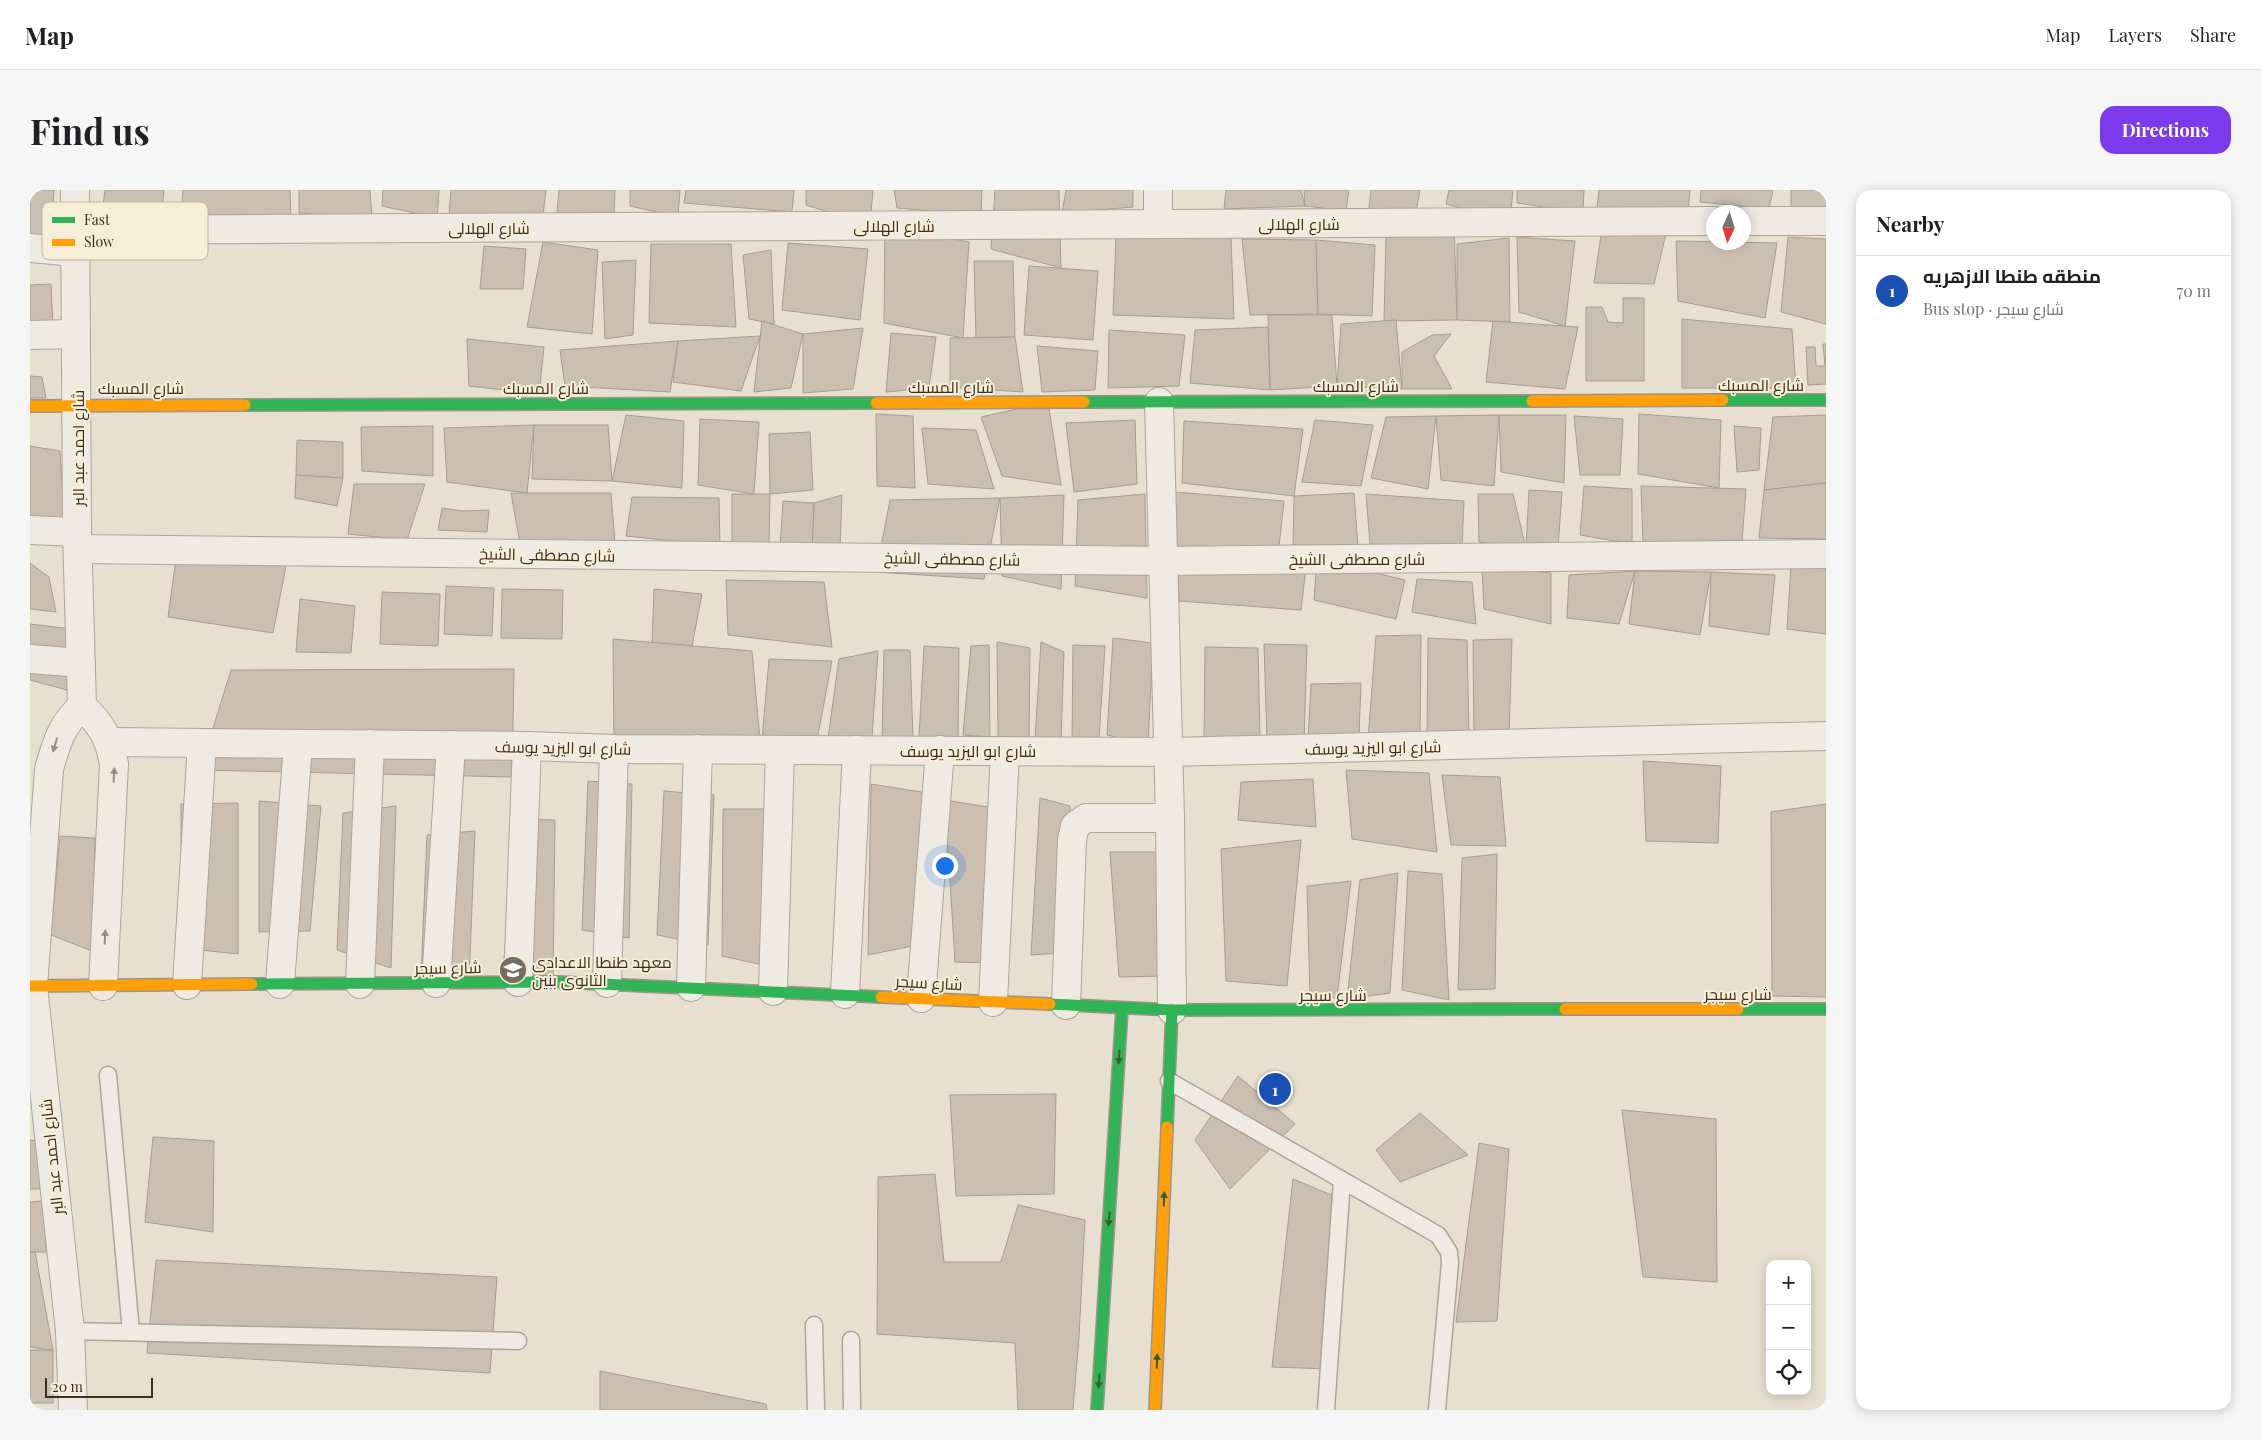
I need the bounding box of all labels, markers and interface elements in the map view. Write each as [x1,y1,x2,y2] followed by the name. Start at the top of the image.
[25,19,74,51] text: Map
[2045,23,2080,47] text: Map
[2108,23,2162,47] text: Layers
[2190,23,2236,47] text: Share
[2100,106,2231,154] button: Directions
[30,107,150,154] text: Find us
[42,202,208,260] legend
[1706,205,1751,250] north arrow
[1876,209,1945,237] text: Nearby
[84,210,111,229] text: Fast
[1258,213,1340,236] street label: شارع الهلالى
[853,215,935,238] street label: شارع الهلالى
[448,217,530,240] street label: شارع الهلالى
[84,232,114,251] text: Slow
[1923,262,2101,288] text: منطقه طنطا الازهريه
[1889,280,1895,301] text: 1
[2177,280,2211,301] text: 70 m
[1923,298,2064,319] text: Bus stop · شارع سيجر
[1718,374,1804,397] street label: شارع المسبك
[1313,375,1399,398] street label: شارع المسبك
[908,376,994,399] street label: شارع المسبك
[98,377,184,400] street label: شارع المسبك
[503,377,589,400] street label: شارع المسبك
[67,390,90,507] street label: شارع احمد عبد البر
[479,542,615,568] street label: شارع مصطفى الشيخ
[884,546,1020,572] street label: شارع مصطفى الشيخ
[1289,548,1425,571] street label: شارع مصطفى الشيخ
[494,735,632,761] street label: شارع ابو اليزيد يوسف
[1304,735,1442,761] street label: شارع ابو اليزيد يوسف
[51,738,59,753] one-way arrow
[900,740,1036,763] street label: شارع ابو اليزيد يوسف
[110,767,118,783] one-way arrow
[932,853,958,879] your location
[102,929,110,945] one-way arrow
[532,951,672,991] place label: معهد طنطا الاعدادى الثانوى بنين
[498,955,528,985] school or university icon: معهد طنطا الاعدادى الثانوى بنين
[413,956,482,980] street label: شارع سيجر
[894,970,963,996] street label: شارع سيجر
[1703,983,1772,1006] street label: شارع سيجر
[1298,984,1367,1007] street label: شارع سيجر
[1115,1049,1123,1065] one-way arrow
[1259,1070,1291,1108] pin: 1
[34,1098,70,1217] street label: شارع احمد عبد البر
[1160,1191,1168,1207] one-way arrow
[1104,1211,1112,1227] one-way arrow
[1766,1260,1811,1395] map controls
[1766,1260,1811,1305] button: +
[1766,1305,1811,1350] button: −
[1766,1350,1811,1395] button: locate
[1153,1353,1161,1369] one-way arrow
[1094,1373,1102,1389] one-way arrow
[45,1375,152,1398] scale bar
[52,1377,83,1396] text: 20 m

